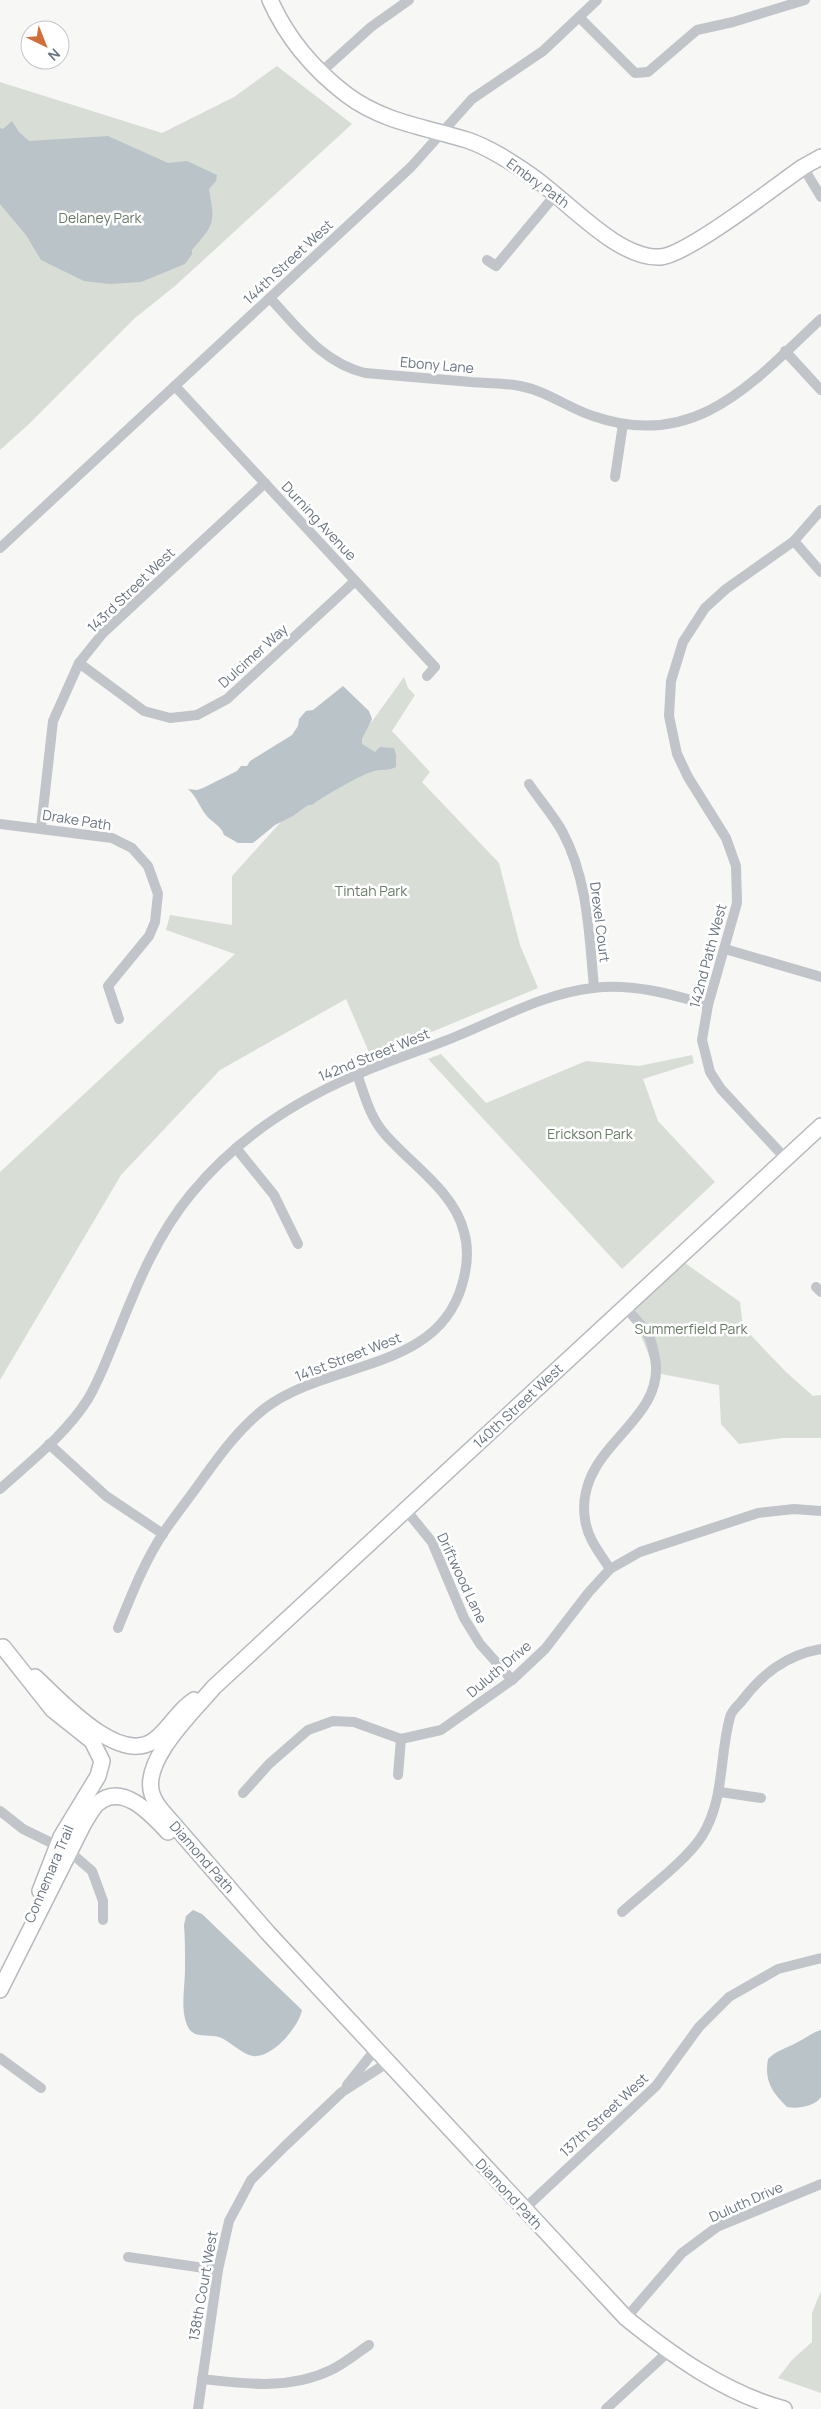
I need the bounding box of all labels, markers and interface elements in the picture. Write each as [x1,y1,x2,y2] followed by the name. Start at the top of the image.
[20,20,70,70] north arrow
[44,44,64,65] text: N
[503,153,573,212] street label: Embry Path
[58,208,143,227] park label: Delaney Park
[239,215,337,308] street label: 144th Street West
[399,352,475,377] street label: Ebony Lane
[278,477,361,564] street label: Durning Avenue
[83,543,179,636] street label: 143rd Street West
[214,619,292,692] street label: Dulcimer Way
[41,805,113,834] street label: Drake Path
[335,881,408,900] park label: Tintah Park
[586,881,615,964] street label: Drexel Court
[684,901,731,1010] street label: 142nd Path West
[315,1023,433,1086] street label: 142nd Street West
[547,1124,634,1143] park label: Erickson Park
[635,1319,748,1338] park label: Summerfield Park
[292,1327,404,1386] street label: 141st Street West
[469,1359,567,1452] street label: 140th Street West
[433,1529,492,1626] street label: Driftwood Lane
[462,1636,535,1701] street label: Duluth Drive
[166,1817,239,1897] street label: Diamond Path
[19,1822,78,1926] street label: Connemara Trail
[555,2068,652,2161] street label: 137th Street West
[472,2154,547,2233] street label: Diamond Path
[706,2177,786,2226] street label: Duluth Drive
[183,2229,222,2342] street label: 138th Court West

